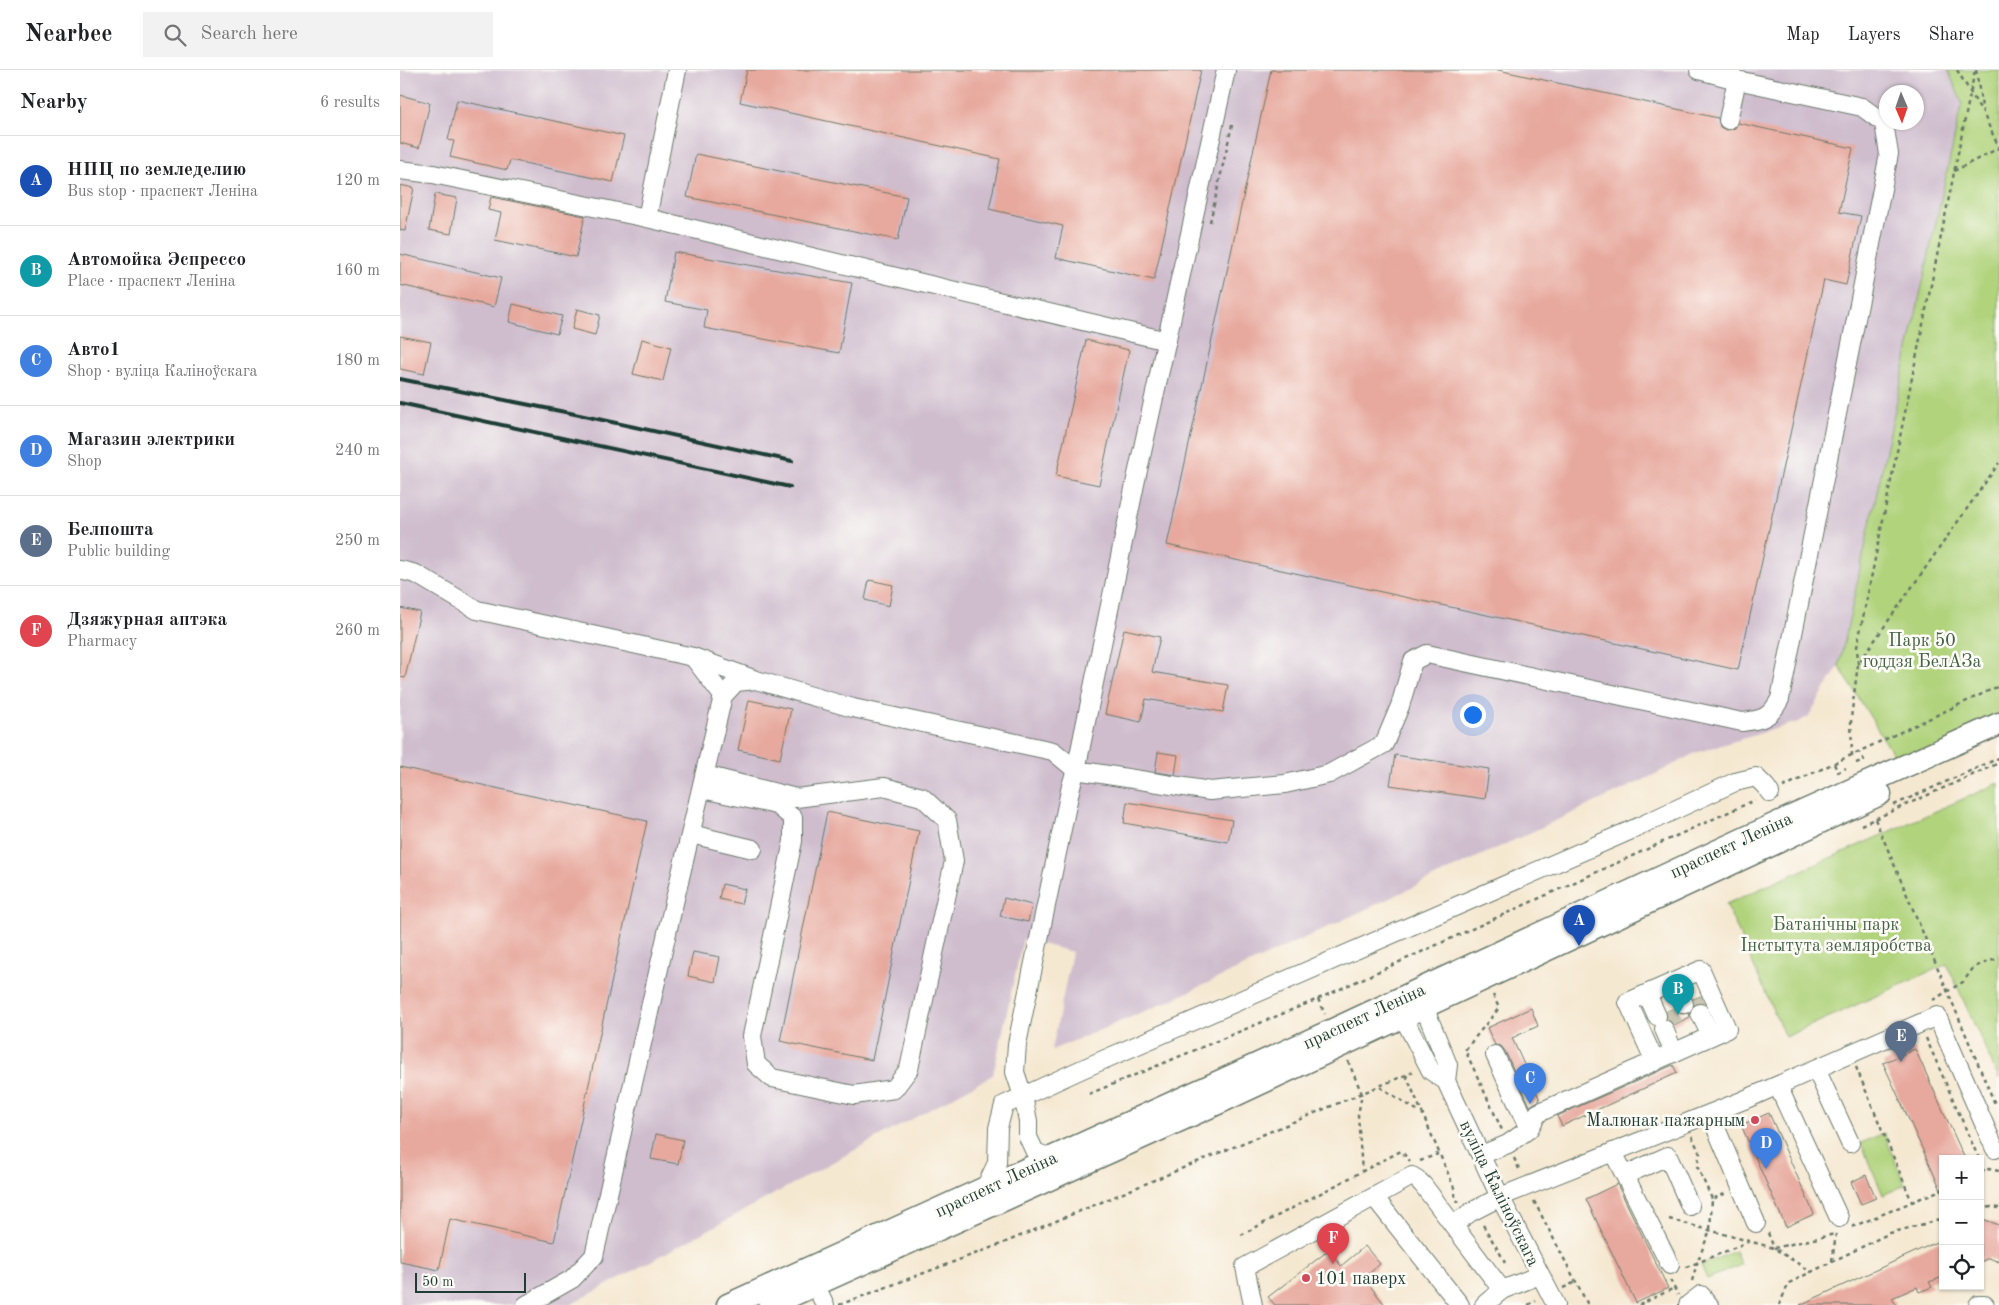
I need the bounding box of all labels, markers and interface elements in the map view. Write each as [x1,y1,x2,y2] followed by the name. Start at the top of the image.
[143,12,493,57] search box
[161,21,189,49] icon: search
[25,23,113,47] text: Nearbee
[201,25,298,44] text: Search here
[1786,26,1820,44] text: Map
[1848,26,1900,44] text: Layers
[1928,26,1974,44] text: Share
[1879,85,1924,130] north arrow
[20,92,88,113] text: Nearby
[320,95,380,111] text: 6 results
[67,161,246,180] text: НПЦ по земледелию
[30,173,42,189] text: A
[335,173,380,189] text: 120 m
[67,184,258,200] text: Bus stop · праспект Леніна
[67,251,246,270] text: Автомойка Эспрессо
[30,263,42,279] text: B
[335,263,380,279] text: 160 m
[67,274,236,290] text: Place · праспект Леніна
[67,341,121,360] text: Авто1
[31,353,41,369] text: C
[335,353,380,369] text: 180 m
[67,364,257,380] text: Shop · вуліца Каліноўскага
[67,431,235,450] text: Магазин электрики
[30,443,42,459] text: D
[335,443,380,459] text: 240 m
[67,454,102,470] text: Shop
[67,521,154,540] text: Белпошта
[30,533,42,549] text: E
[335,533,380,549] text: 250 m
[67,544,170,560] text: Public building
[67,611,227,630] text: Дзяжурная аптэка
[31,623,41,639] text: F
[335,623,380,639] text: 260 m
[1863,632,1981,671] park label: Парк 50 годдзя БелАЗа
[67,634,137,650] text: Pharmacy
[1460,702,1486,728] your location
[1668,810,1795,882] street label: праспект Леніна
[1563,905,1595,946] pin: A
[1740,916,1932,955] park label: Батанічны парк Інстытута земляробства
[1662,974,1694,1015] pin: B
[1301,981,1428,1053] street label: праспект Леніна
[1885,1021,1917,1062] pin: E
[1514,1063,1546,1104] pin: C
[1586,1112,1745,1130] place label: Малюнак пажарным
[1749,1114,1761,1126] marker: Малюнак пажарным
[1456,1118,1542,1269] street label: вуліца Каліноўскага
[1750,1128,1782,1169] pin: D
[933,1149,1060,1221] street label: праспект Леніна
[1939,1155,1984,1290] map controls
[1939,1155,1984,1200] button: +
[1939,1200,1984,1245] button: −
[1317,1223,1349,1264] pin: F
[1939,1245,1984,1290] button: locate
[415,1270,526,1293] scale bar
[1316,1270,1406,1288] place label: 101 паверх
[1300,1272,1312,1284] marker: 101 паверх
[422,1275,453,1289] text: 50 m

